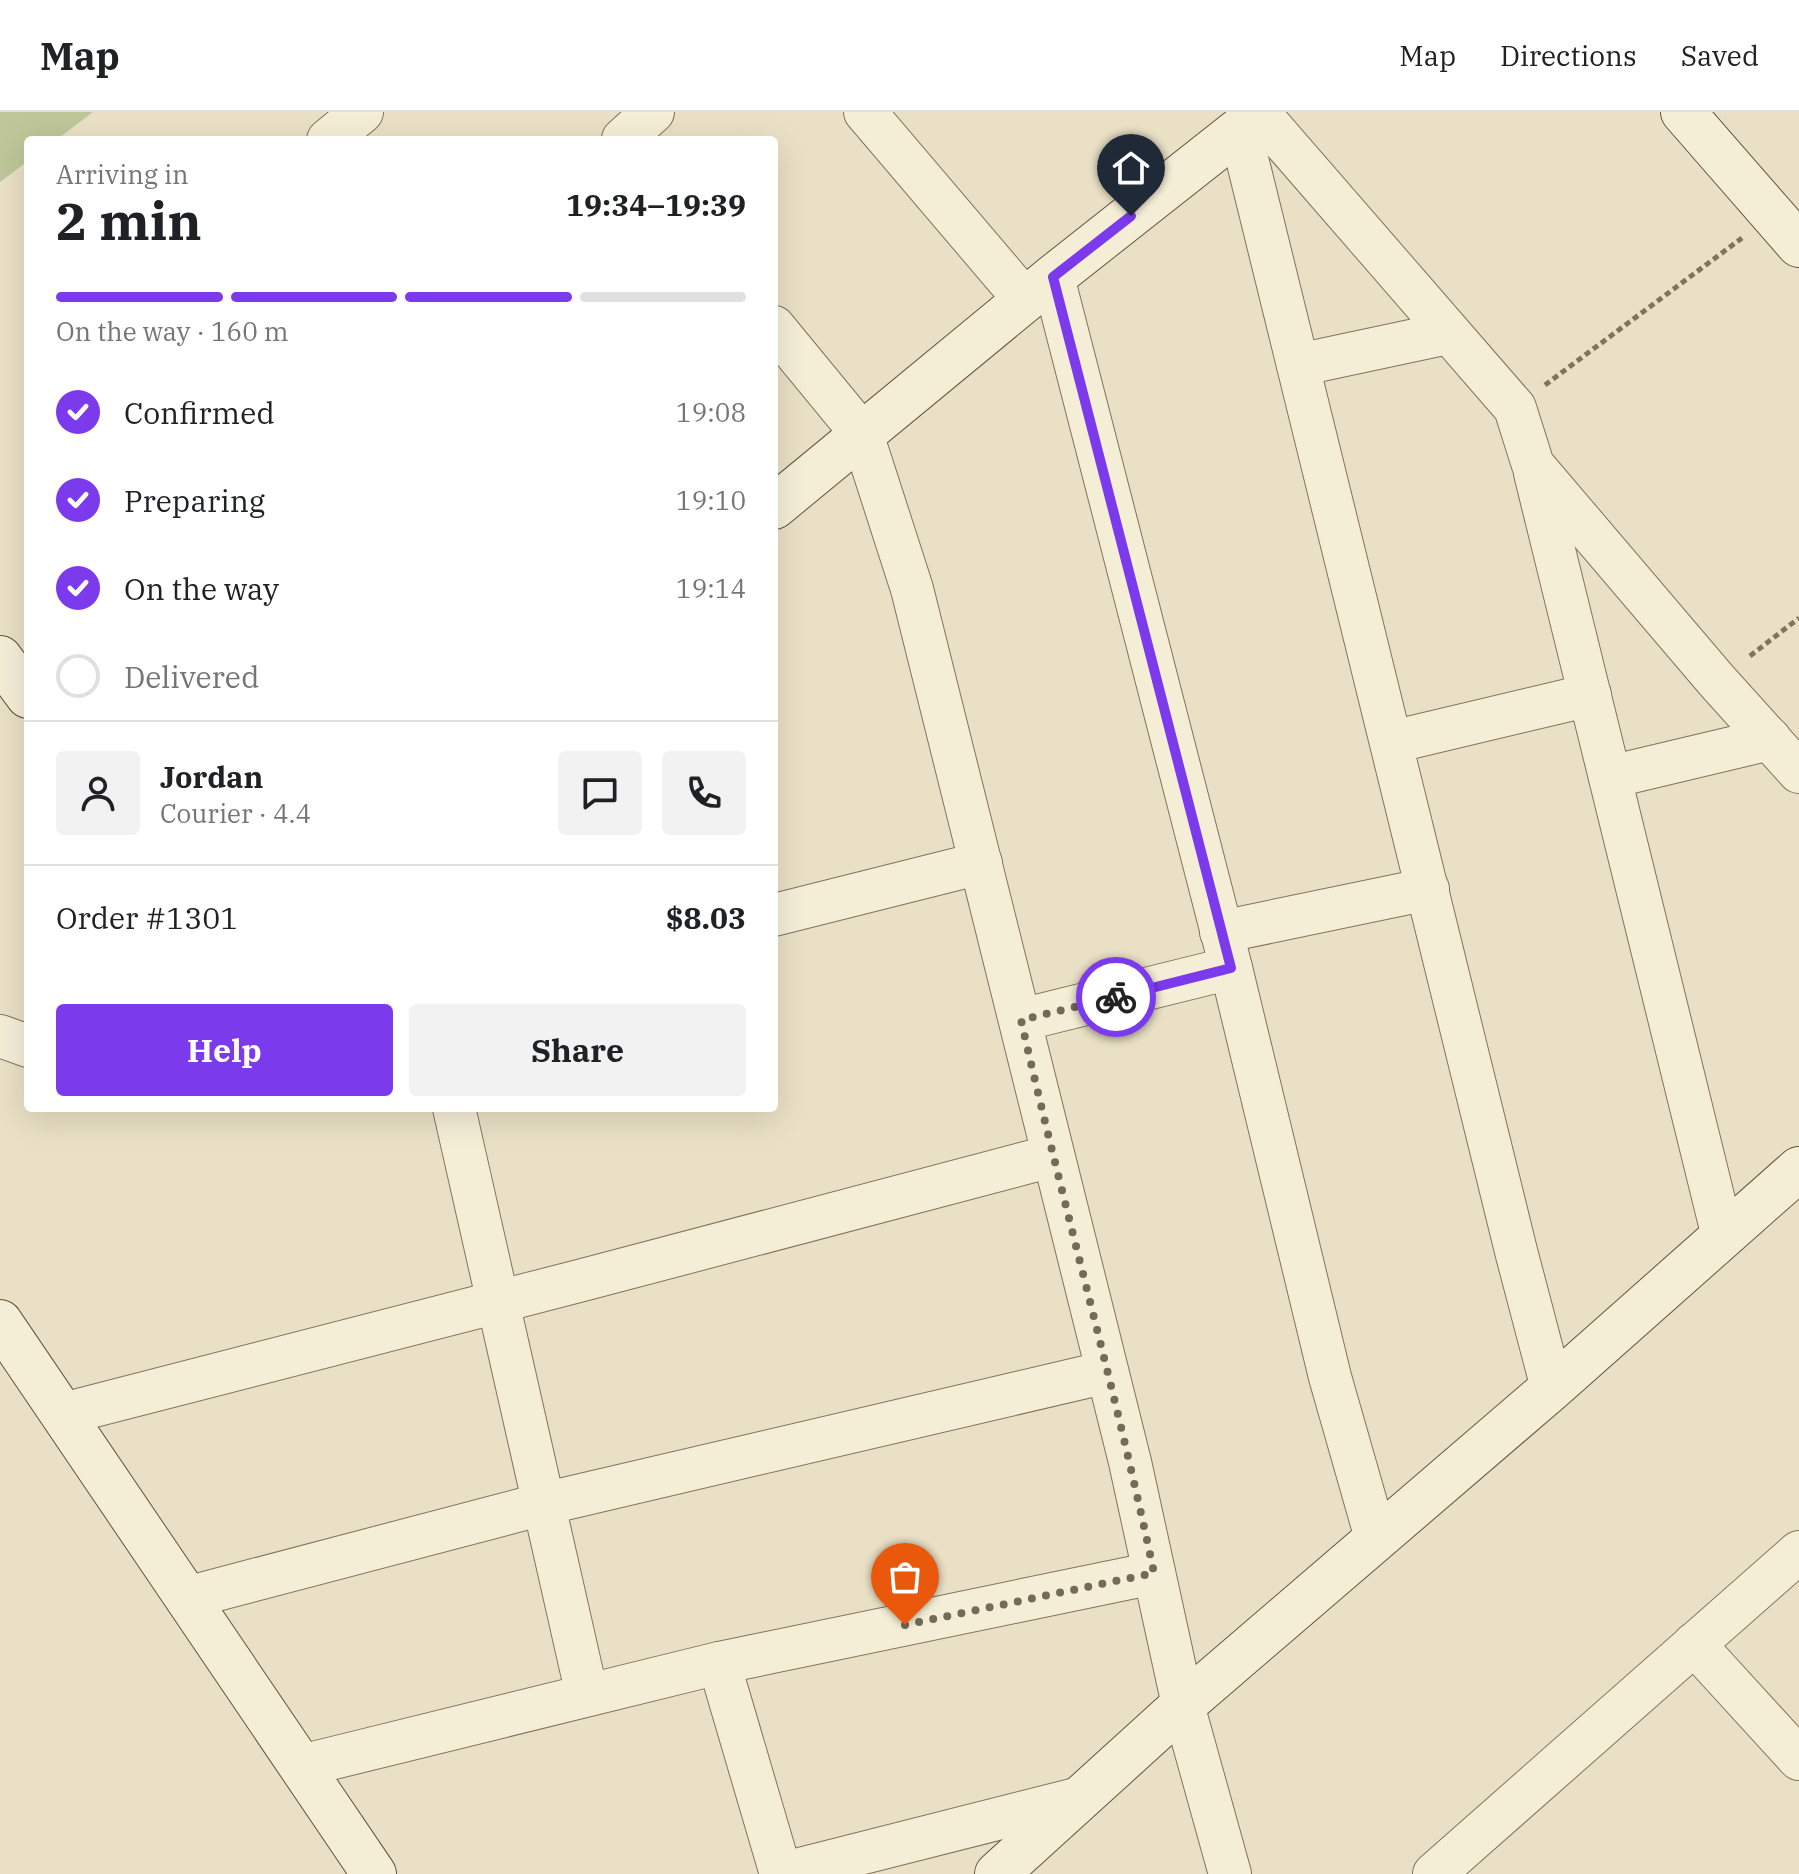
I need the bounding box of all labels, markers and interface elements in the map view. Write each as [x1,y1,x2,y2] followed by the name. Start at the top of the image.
[40,31,120,80] text: Map
[1399,37,1456,74] text: Map
[1500,37,1637,74] text: Directions
[1681,37,1759,74] text: Saved
[1097,134,1165,216] pin
[1109,146,1153,190] icon: home
[56,157,189,191] text: Arriving in
[566,185,746,224] text: 19:34–19:39
[56,187,202,254] text: 2 min
[56,314,289,348] text: On the way · 160 m
[56,390,100,434] icon: check
[124,393,275,432] text: Confirmed
[676,395,746,429] text: 19:08
[56,478,100,522] icon: check
[124,481,265,520] text: Preparing
[676,483,746,517] text: 19:10
[56,566,100,610] icon: check
[124,569,279,608] text: On the way
[676,571,746,605] text: 19:14
[124,657,259,696] text: Delivered
[56,751,140,835] button: person
[558,751,642,835] button: chat
[662,751,746,835] button: phone
[160,757,263,796] text: Jordan
[160,796,311,830] text: Courier · 4.4
[56,898,238,937] text: Order #1301
[666,898,746,937] text: $8.03
[1076,957,1156,1037] courier
[1094,975,1138,1019] icon: bike
[56,1004,393,1096] button: Help
[409,1004,746,1096] button: Share
[871,1543,939,1625] pin
[883,1555,927,1599] icon: bag

